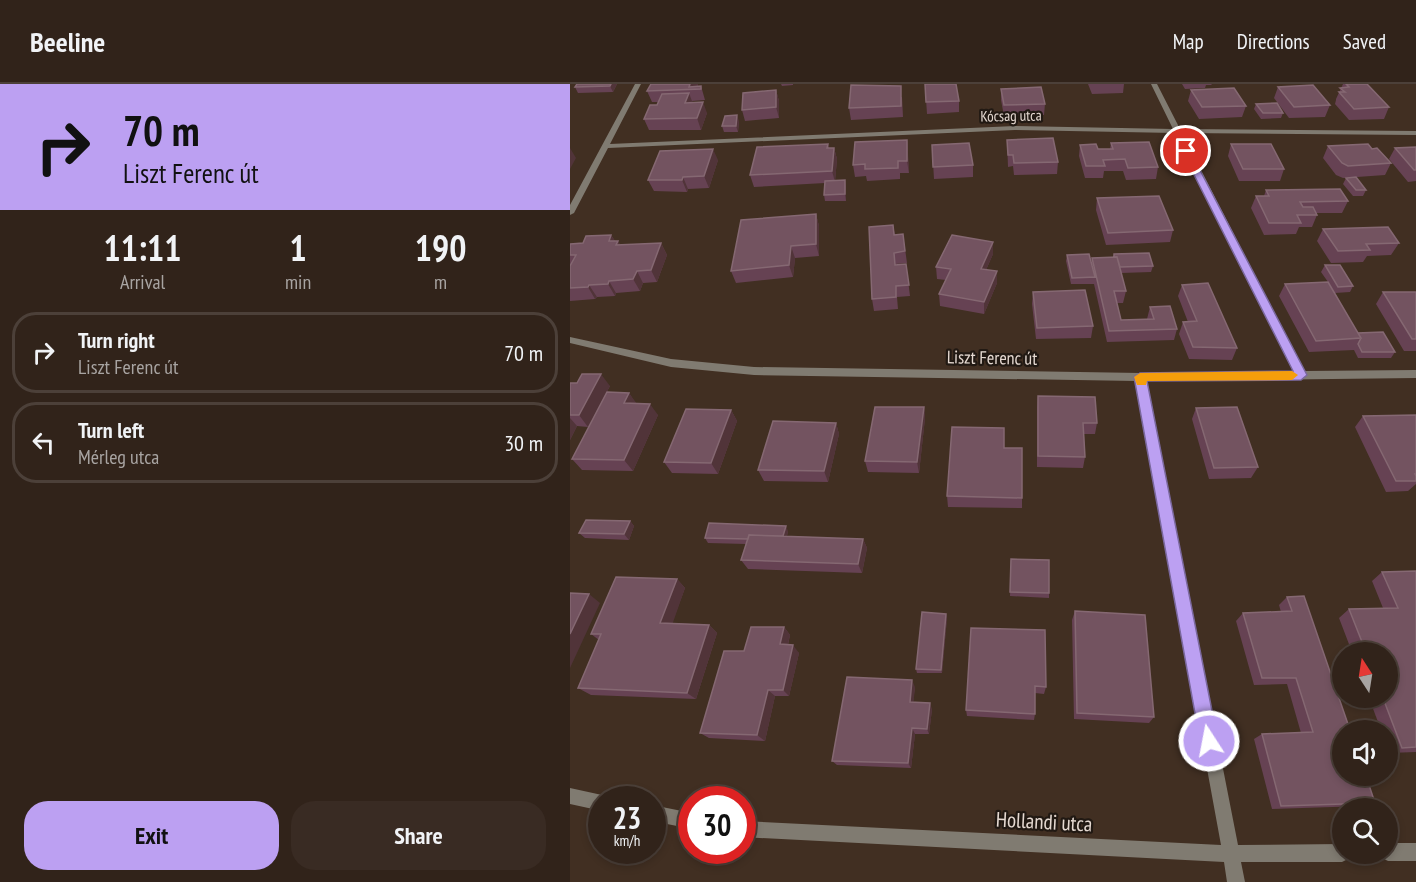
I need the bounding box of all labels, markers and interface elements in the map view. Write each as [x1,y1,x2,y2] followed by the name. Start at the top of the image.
[30,23,105,60] text: Beeline
[1173,28,1204,55] text: Map
[1237,28,1310,55] text: Directions
[1343,28,1386,55] text: Saved
[123,103,200,158] text: 70 m
[980,105,1042,126] street label: Kócsag utca
[24,108,102,186] icon: right
[1160,125,1211,176] pin
[1169,134,1202,167] icon: arrive
[123,156,259,190] text: Liszt Ferenc út
[104,224,181,271] text: 11:11
[289,224,307,271] text: 1
[415,224,466,271] text: 190
[120,269,165,295] text: Arrival
[285,269,311,295] text: min
[434,269,447,295] text: m
[78,326,155,354] text: Turn right
[27,336,60,369] icon: right
[504,339,543,367] text: 70 m
[947,345,1037,370] street label: Liszt Ferenc út
[78,354,179,380] text: Liszt Ferenc út
[78,416,144,444] text: Turn left
[27,426,60,459] icon: left
[504,429,543,457] text: 30 m
[78,444,159,470] text: Mérleg utca
[1332,642,1398,708] north arrow
[1332,642,1398,864] map controls
[1177,709,1241,773] position arrow
[1332,720,1398,786] button: sound
[678,786,756,864] speed limit sign: 30
[613,798,641,837] text: 23
[1332,798,1398,864] button: search
[24,801,279,870] button: Exit
[291,801,546,870] button: Share
[995,805,1093,838] street label: Hollandi utca
[614,831,640,850] text: km/h

